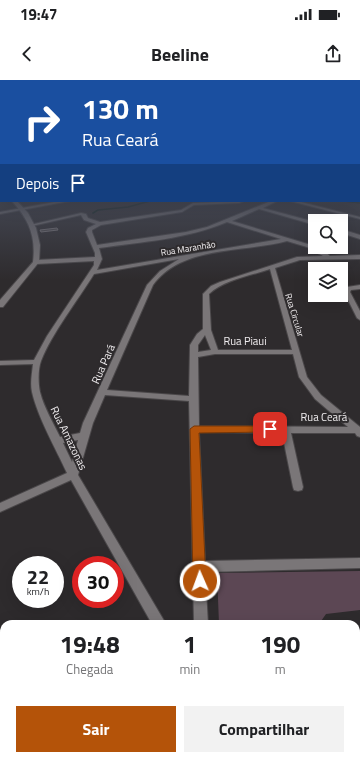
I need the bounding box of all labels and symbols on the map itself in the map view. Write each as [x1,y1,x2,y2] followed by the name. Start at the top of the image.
[160,237,217,259] street label: Rua Maranhão
[282,292,308,338] street label: Rua Circular
[223,333,267,349] street label: Rua Piaui
[87,341,119,386] street label: Rua Pará
[47,403,91,473] street label: Rua Amazonas
[301,409,348,425] street label: Rua Ceará
[253,412,287,446] pin
[72,556,124,608] speed limit sign: 30
[179,560,221,602] position arrow

